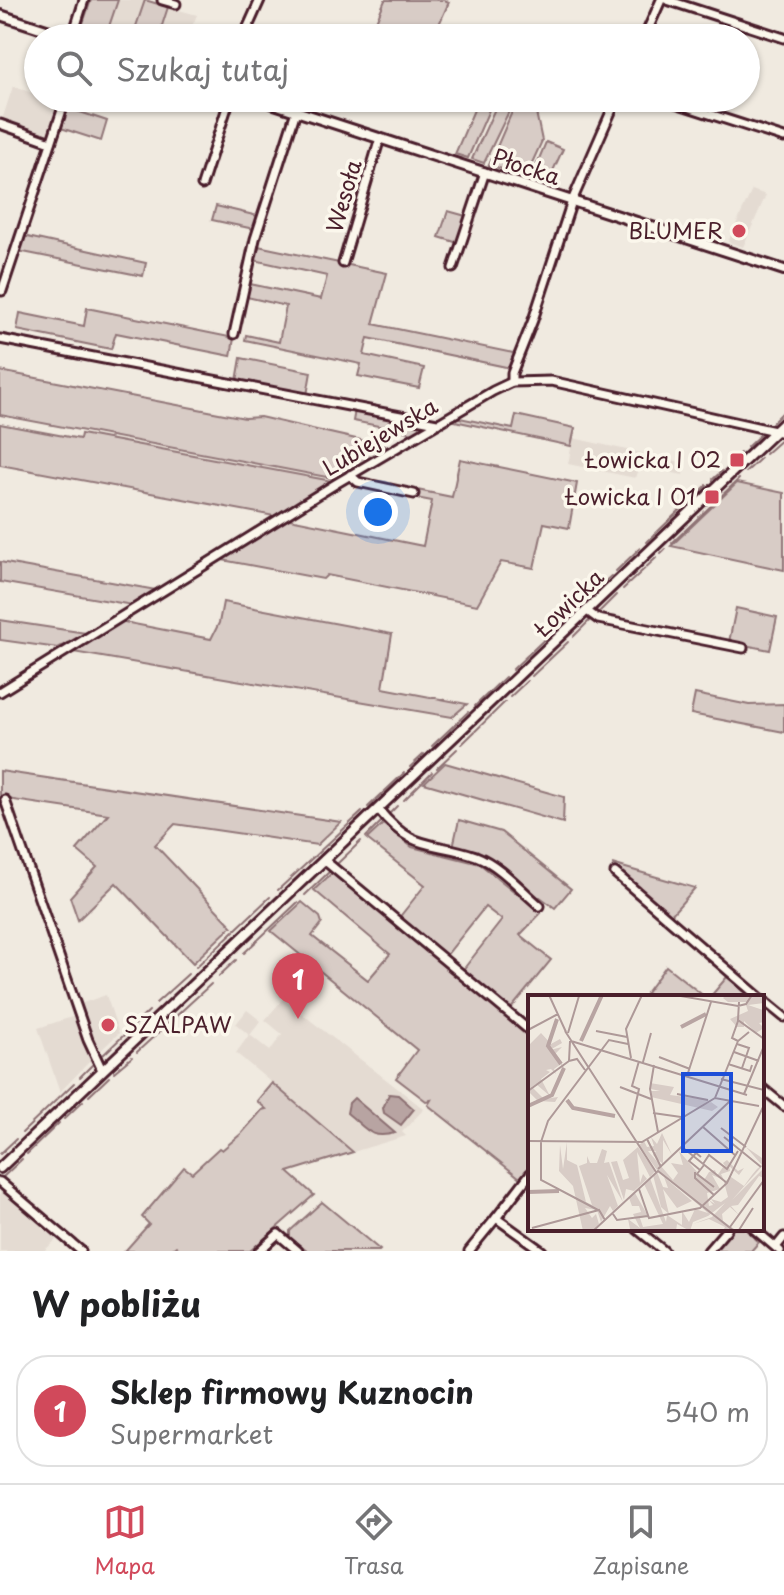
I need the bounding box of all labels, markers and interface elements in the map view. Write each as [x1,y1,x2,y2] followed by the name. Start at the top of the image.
[24,24,760,112] search box
[52,46,96,90] icon: search
[116,46,289,91] text: Szukaj tutaj
[488,139,565,192] street label: Płocka
[316,155,369,236] street label: Wesoła
[629,213,723,246] place label: BLUMER
[730,222,748,240] marker: BLUMER
[315,388,443,483] street label: Lubiejewska
[584,442,721,475] place label: Łowicka I 02
[728,451,746,469] marker: Łowicka I 02
[564,479,696,512] place label: Łowicka I 01
[703,488,721,506] marker: Łowicka I 01
[358,492,398,532] your location
[525,560,611,644] street label: Łowicka
[272,953,324,1019] pin: 1
[528,995,764,1231] inset map
[124,1007,232,1040] place label: SZALPAW
[99,1016,117,1034] marker: SZALPAW
[32,1277,201,1329] text: W pobliżu
[110,1369,474,1414] text: Sklep firmowy Kuznocin
[54,1392,66,1431] text: 1
[664,1392,750,1431] text: 540 m
[110,1414,273,1453] text: Supermarket
[94,1500,155,1581] tab: Mapa
[344,1500,404,1581] tab: Trasa
[593,1500,690,1581] tab: Zapisane

